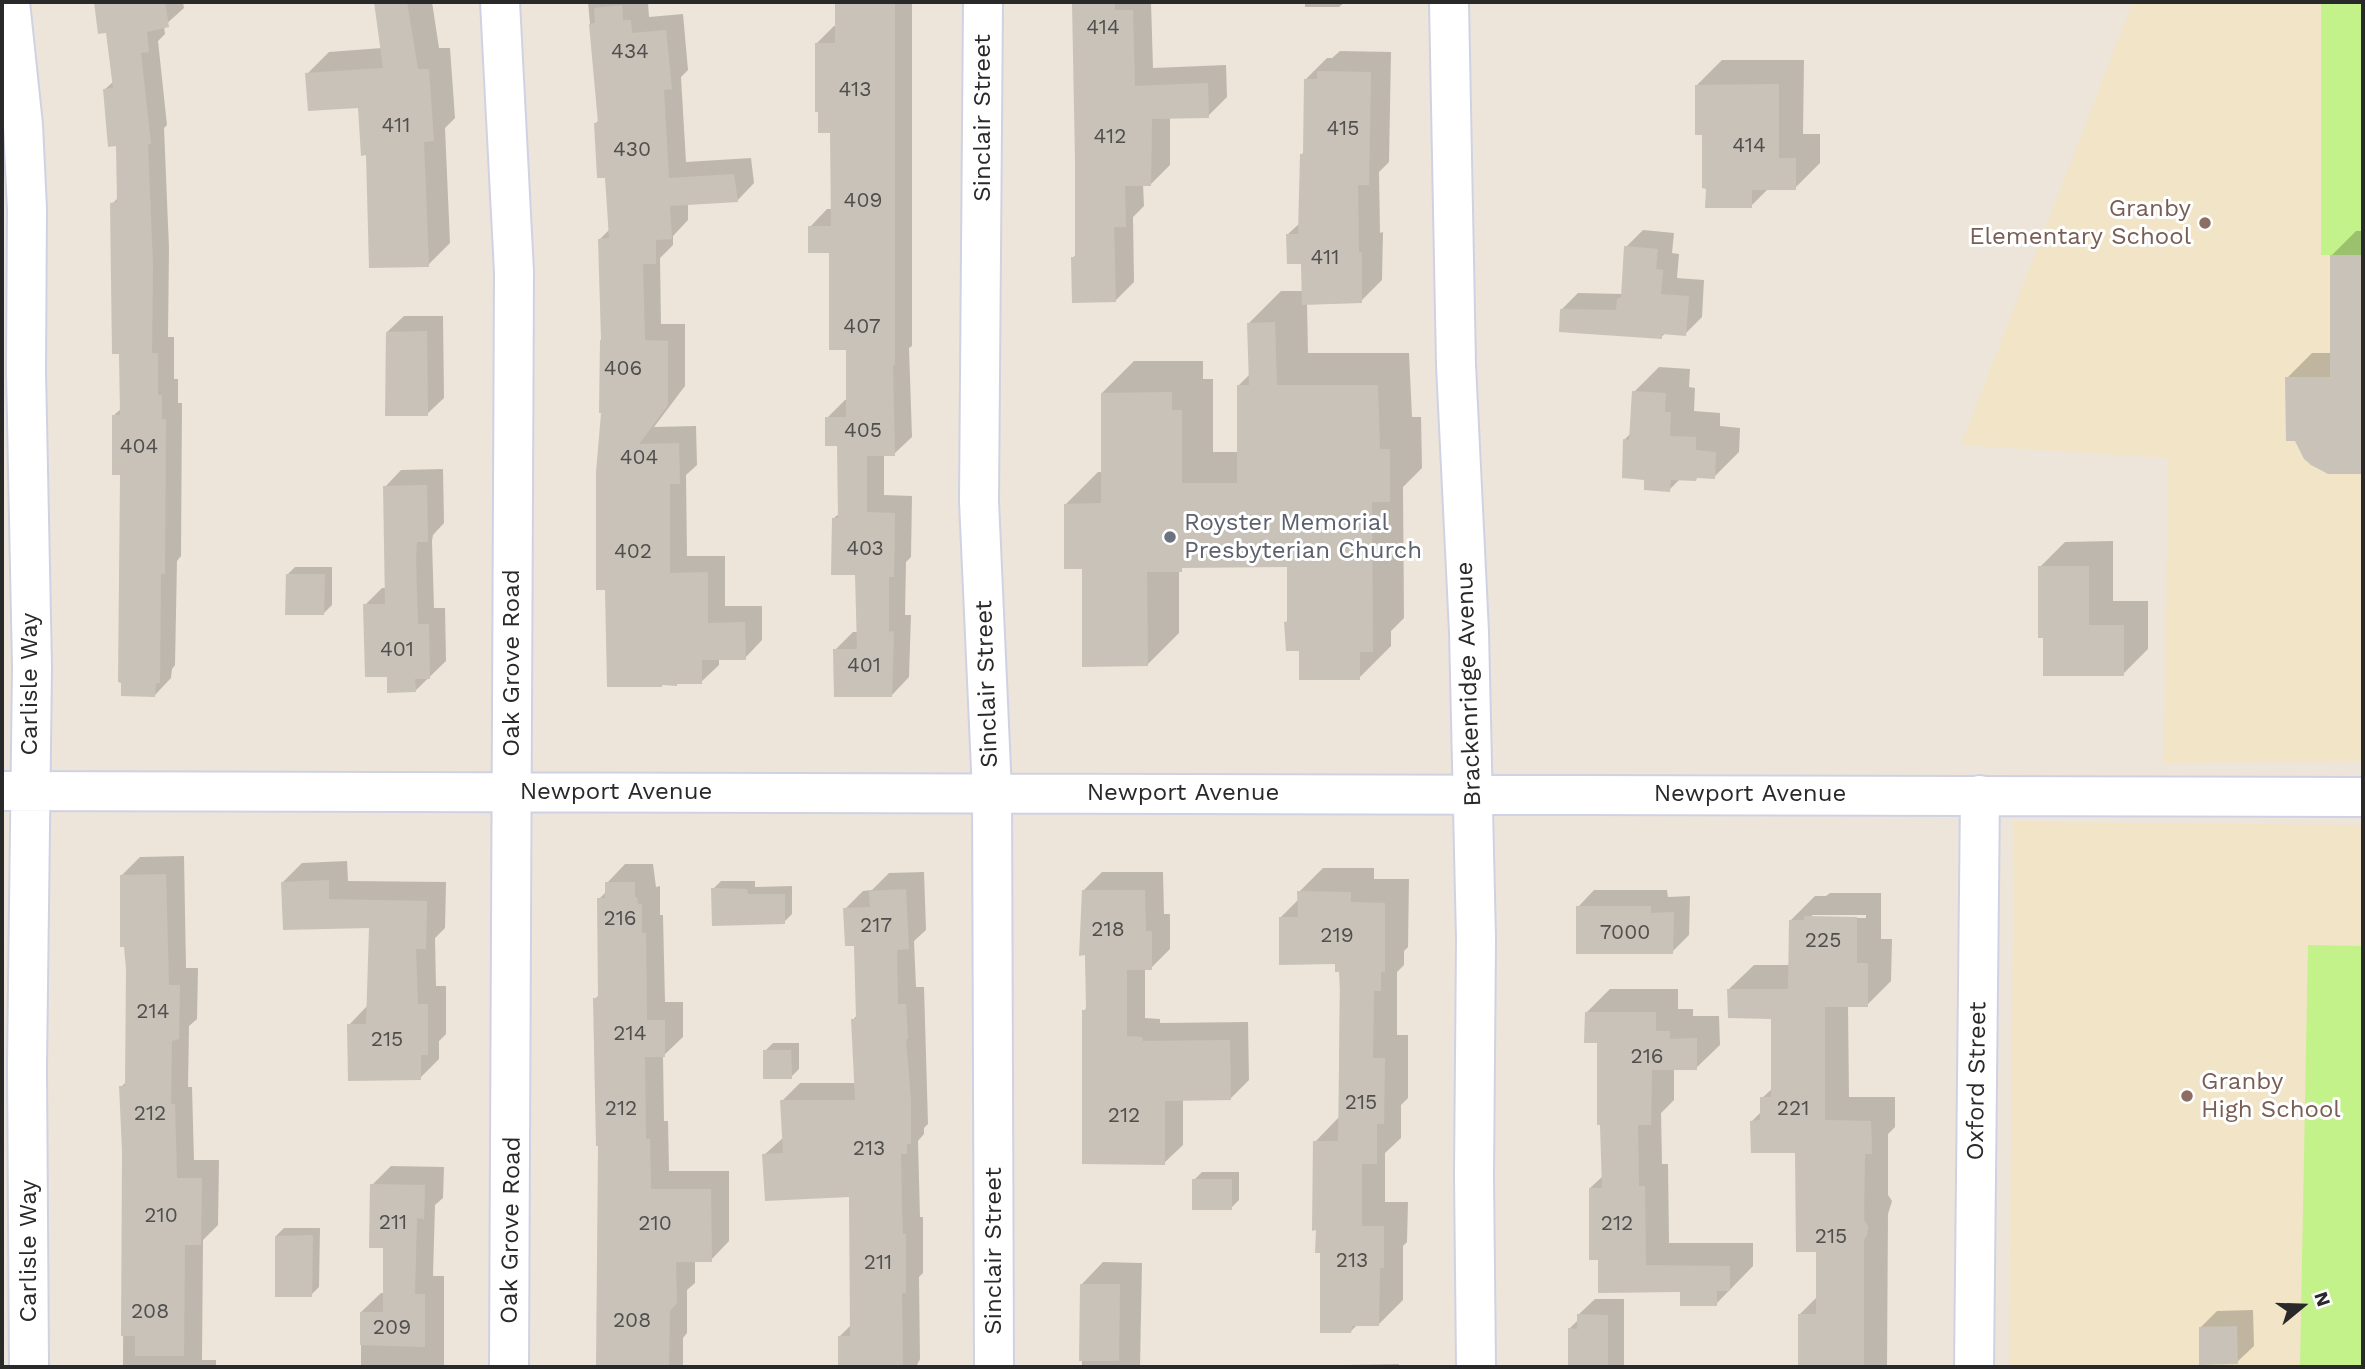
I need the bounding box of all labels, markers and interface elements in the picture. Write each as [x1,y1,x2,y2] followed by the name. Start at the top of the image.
[1086,15,1120,41] house number: 414
[969,34,997,202] street label: Sinclair Street
[611,39,649,65] house number: 434
[839,77,871,103] house number: 413
[382,113,410,139] house number: 411
[1327,116,1359,142] house number: 415
[1094,124,1126,150] house number: 412
[1732,133,1766,159] house number: 414
[613,137,651,163] house number: 430
[844,188,882,214] house number: 409
[1969,195,2191,251] place label: Granby Elementary School
[2197,215,2213,231] marker: Granby Elementary School
[1311,245,1339,271] house number: 411
[843,314,881,340] house number: 407
[604,356,642,382] house number: 406
[844,418,882,444] house number: 405
[120,434,158,460] house number: 404
[620,445,658,471] house number: 404
[1184,509,1422,565] place label: Royster Memorial Presbyterian Church
[1162,529,1178,545] marker: Royster Memorial Presbyterian Church
[846,536,884,562] house number: 403
[614,539,652,565] house number: 402
[1450,561,1488,807] street label: Brackenridge Avenue
[498,569,526,757] street label: Oak Grove Road
[970,600,1004,768] street label: Sinclair Street
[16,613,44,755] street label: Carlisle Way
[380,637,414,663] house number: 401
[847,653,881,679] house number: 401
[520,778,712,806] street label: Newport Avenue
[1087,779,1279,807] street label: Newport Avenue
[1654,780,1846,808] street label: Newport Avenue
[603,906,637,932] house number: 216
[860,913,892,939] house number: 217
[1091,917,1125,943] house number: 218
[1600,920,1650,946] house number: 7000
[1320,923,1354,949] house number: 219
[1805,928,1841,954] house number: 225
[136,999,170,1025] house number: 214
[1961,1001,1993,1161] street label: Oxford Street
[613,1021,647,1047] house number: 214
[371,1027,403,1053] house number: 215
[1630,1044,1664,1070] house number: 216
[2201,1068,2341,1124] place label: Granby High School
[2179,1088,2195,1104] marker: Granby High School
[1345,1090,1377,1116] house number: 215
[605,1096,637,1122] house number: 212
[1777,1096,1809,1122] house number: 221
[134,1101,166,1127] house number: 212
[1108,1103,1140,1129] house number: 212
[495,1136,527,1324] street label: Oak Grove Road
[853,1136,885,1162] house number: 213
[980,1167,1008,1335] street label: Sinclair Street
[15,1180,43,1322] street label: Carlisle Way
[144,1203,178,1229] house number: 210
[379,1210,407,1236] house number: 211
[638,1211,672,1237] house number: 210
[1601,1211,1633,1237] house number: 212
[1815,1224,1847,1250] house number: 215
[1336,1248,1368,1274] house number: 213
[864,1250,892,1276] house number: 211
[2267,1271,2337,1341] north arrow
[2309,1289,2335,1309] text: N
[131,1299,169,1325] house number: 208
[613,1308,651,1334] house number: 208
[373,1315,411,1341] house number: 209

